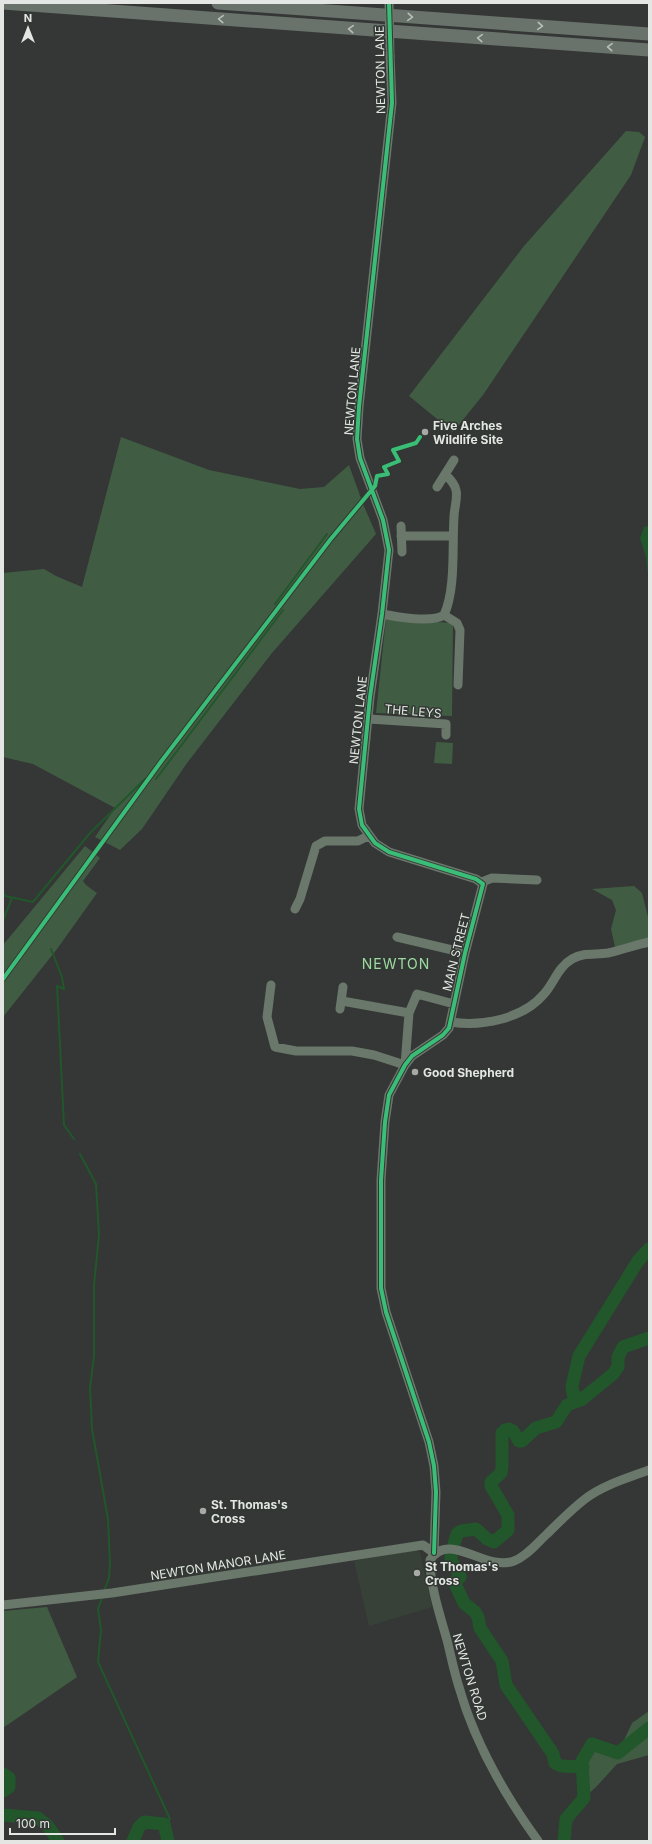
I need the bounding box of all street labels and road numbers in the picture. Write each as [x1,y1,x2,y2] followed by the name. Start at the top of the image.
[372,26,388,114] street label: NEWTON LANE
[341,346,363,436] street label: NEWTON LANE
[346,675,370,765] street label: NEWTON LANE
[384,701,442,721] street label: THE LEYS
[439,911,473,993] street label: MAIN STREET
[149,1547,287,1583] street label: NEWTON MANOR LANE
[450,1632,490,1722] street label: NEWTON ROAD

